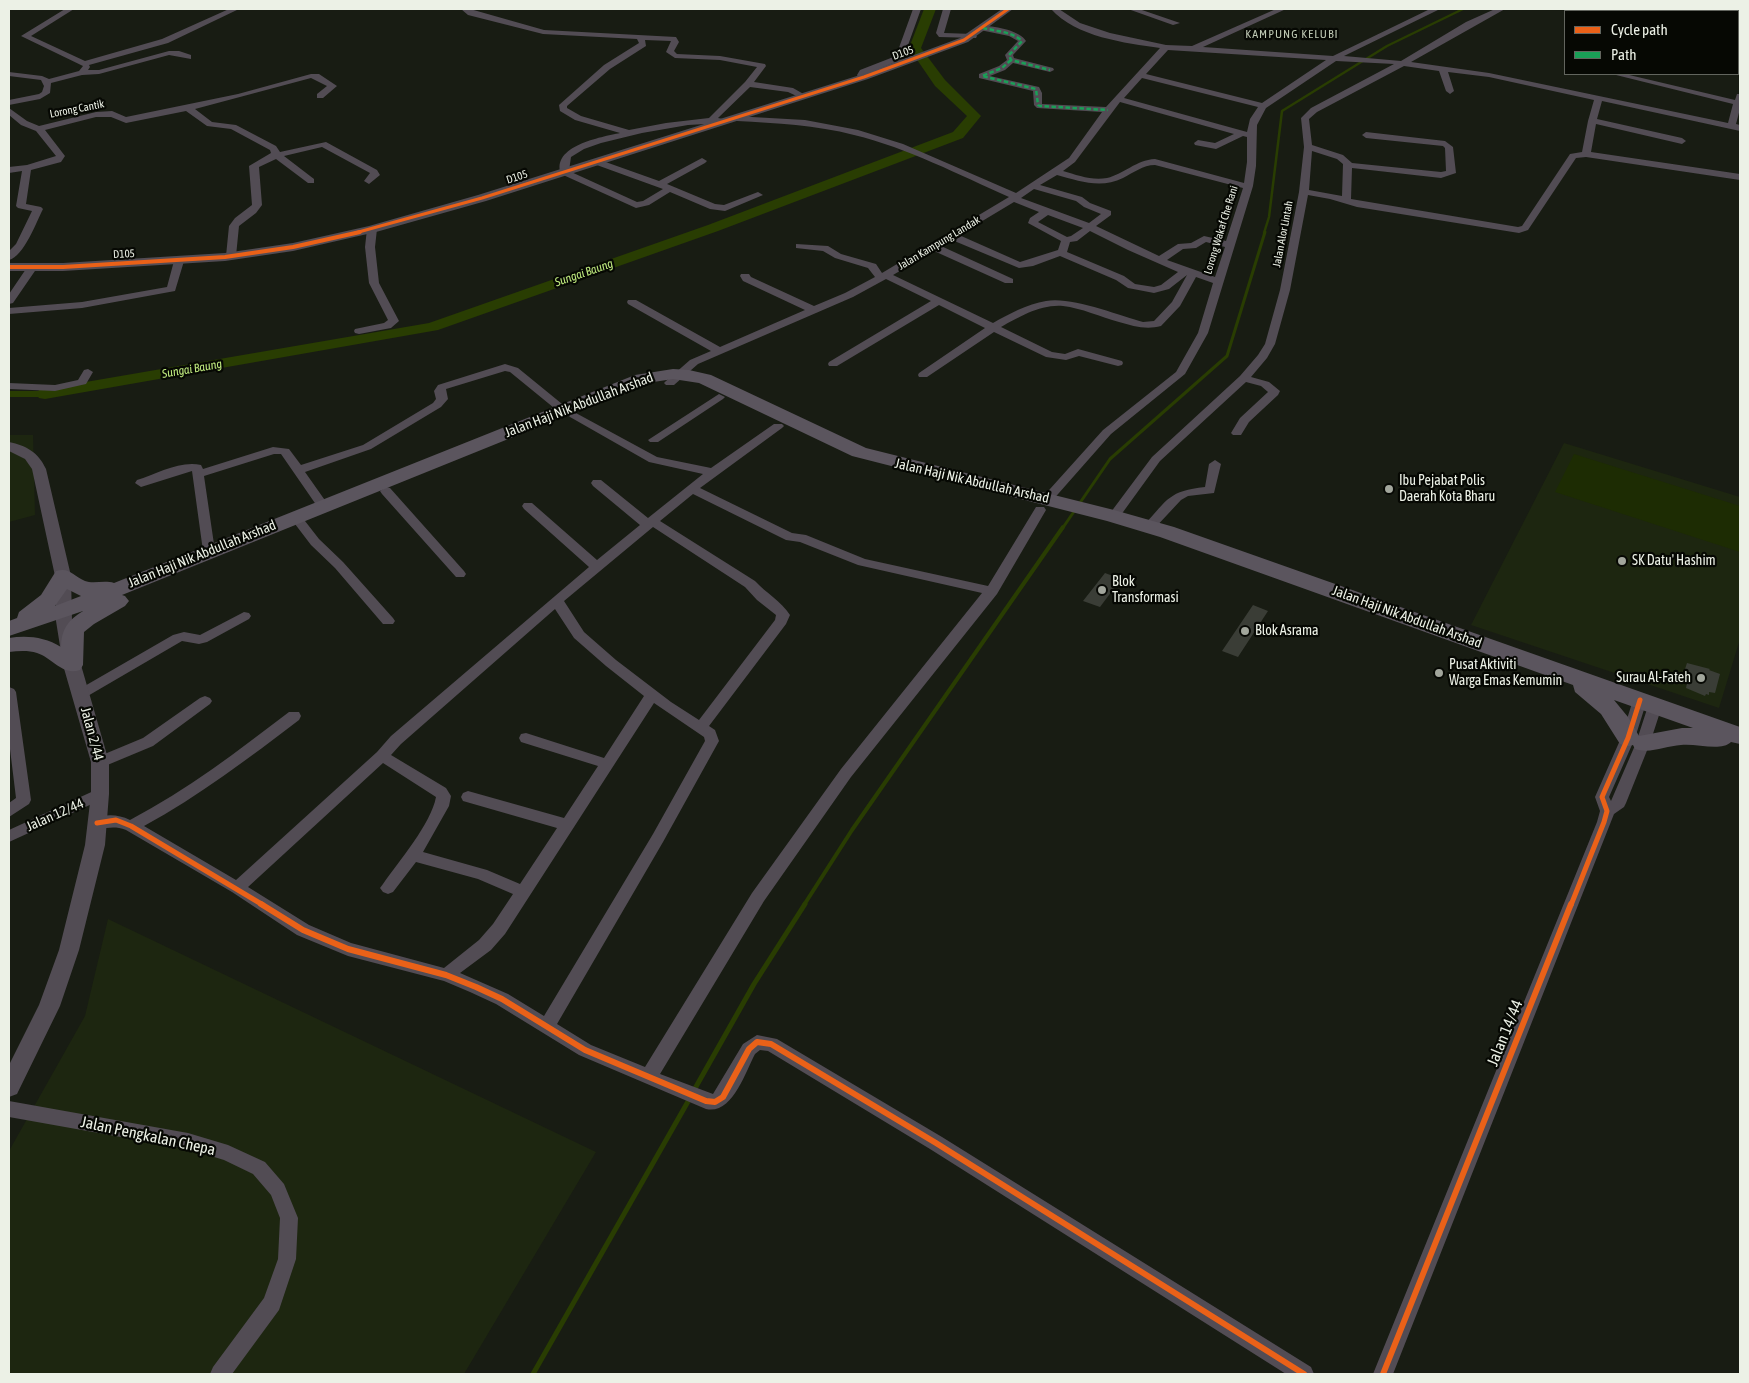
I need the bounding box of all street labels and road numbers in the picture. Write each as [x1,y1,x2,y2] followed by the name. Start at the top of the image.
[891,43,915,63] street label: D105
[49,97,105,121] street label: Lorong Cantik
[505,167,529,187] street label: D105
[1201,184,1241,276] street label: Lorong Wakaf Che Rani
[1270,200,1296,268] street label: Jalan Alor Lintah
[895,213,983,273] street label: Jalan Kampung Landak
[113,247,135,261] street label: D105
[502,369,656,441] street label: Jalan Haji Nik Abdullah Arshad
[893,455,1051,507] street label: Jalan Haji Nik Abdullah Arshad
[126,517,278,591] street label: Jalan Haji Nik Abdullah Arshad
[1330,582,1484,652] street label: Jalan Haji Nik Abdullah Arshad
[77,706,107,762] street label: Jalan 2/44
[24,795,86,835] street label: Jalan 12/44
[1483,997,1527,1069] street label: Jalan 14/44
[79,1112,217,1160] street label: Jalan Pengkalan Chepa

